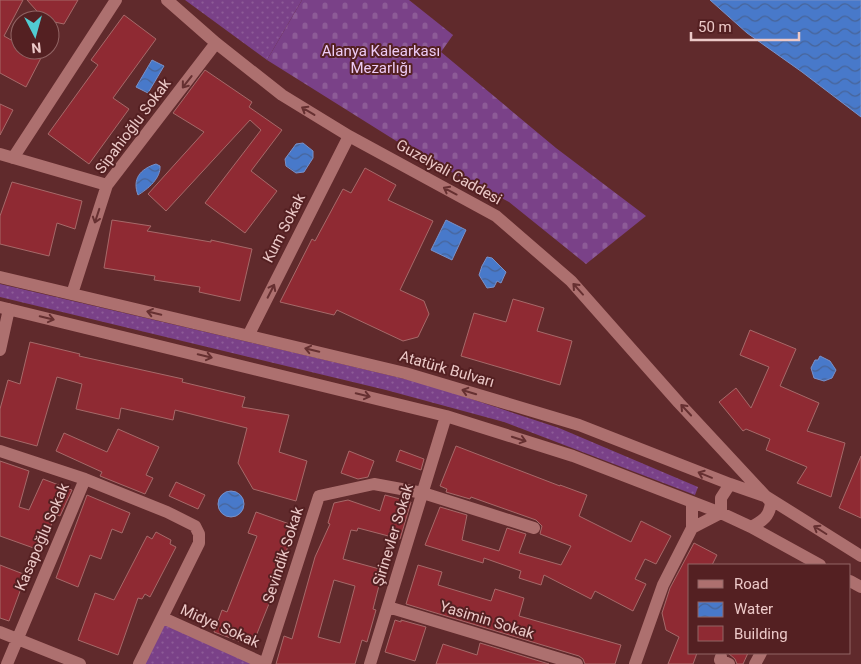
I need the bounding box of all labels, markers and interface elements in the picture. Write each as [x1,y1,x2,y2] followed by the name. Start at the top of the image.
[10,10,60,60] north arrow
[691,10,798,42] scale bar
[698,18,732,36] text: 50 m
[31,39,42,56] text: N
[322,42,440,77] park label: Alanya Kalearkası Mezarlığı
[91,75,175,177] street label: Sipahioğlu Sokak
[181,75,192,88] one-way arrow
[302,106,316,116] one-way arrow
[393,136,505,208] street label: Guzelyali Caddesi
[442,186,457,196] one-way arrow
[259,190,309,266] street label: Kum Sokak
[92,208,102,224] one-way arrow
[572,282,584,295] one-way arrow
[267,284,276,299] one-way arrow
[146,308,162,317] one-way arrow
[39,314,55,323] one-way arrow
[304,345,320,354] one-way arrow
[398,347,496,391] street label: Atatürk Bulvarı
[197,352,213,362] one-way arrow
[461,386,477,396] one-way arrow
[355,391,371,400] one-way arrow
[680,404,692,417] one-way arrow
[511,435,527,445] one-way arrow
[697,469,712,478] one-way arrow
[11,480,73,594] street label: Kasapoğlu Sokak
[369,481,417,588] street label: Şirinevler Sokak
[259,504,307,605] street label: Sevindik Sokak
[813,525,827,535] one-way arrow
[688,564,851,654] legend
[734,575,768,593] text: Road
[438,597,537,643] street label: Yasimin Sokak
[734,600,773,618] text: Water
[178,601,263,652] street label: Midye Sokak
[734,625,788,643] text: Building

